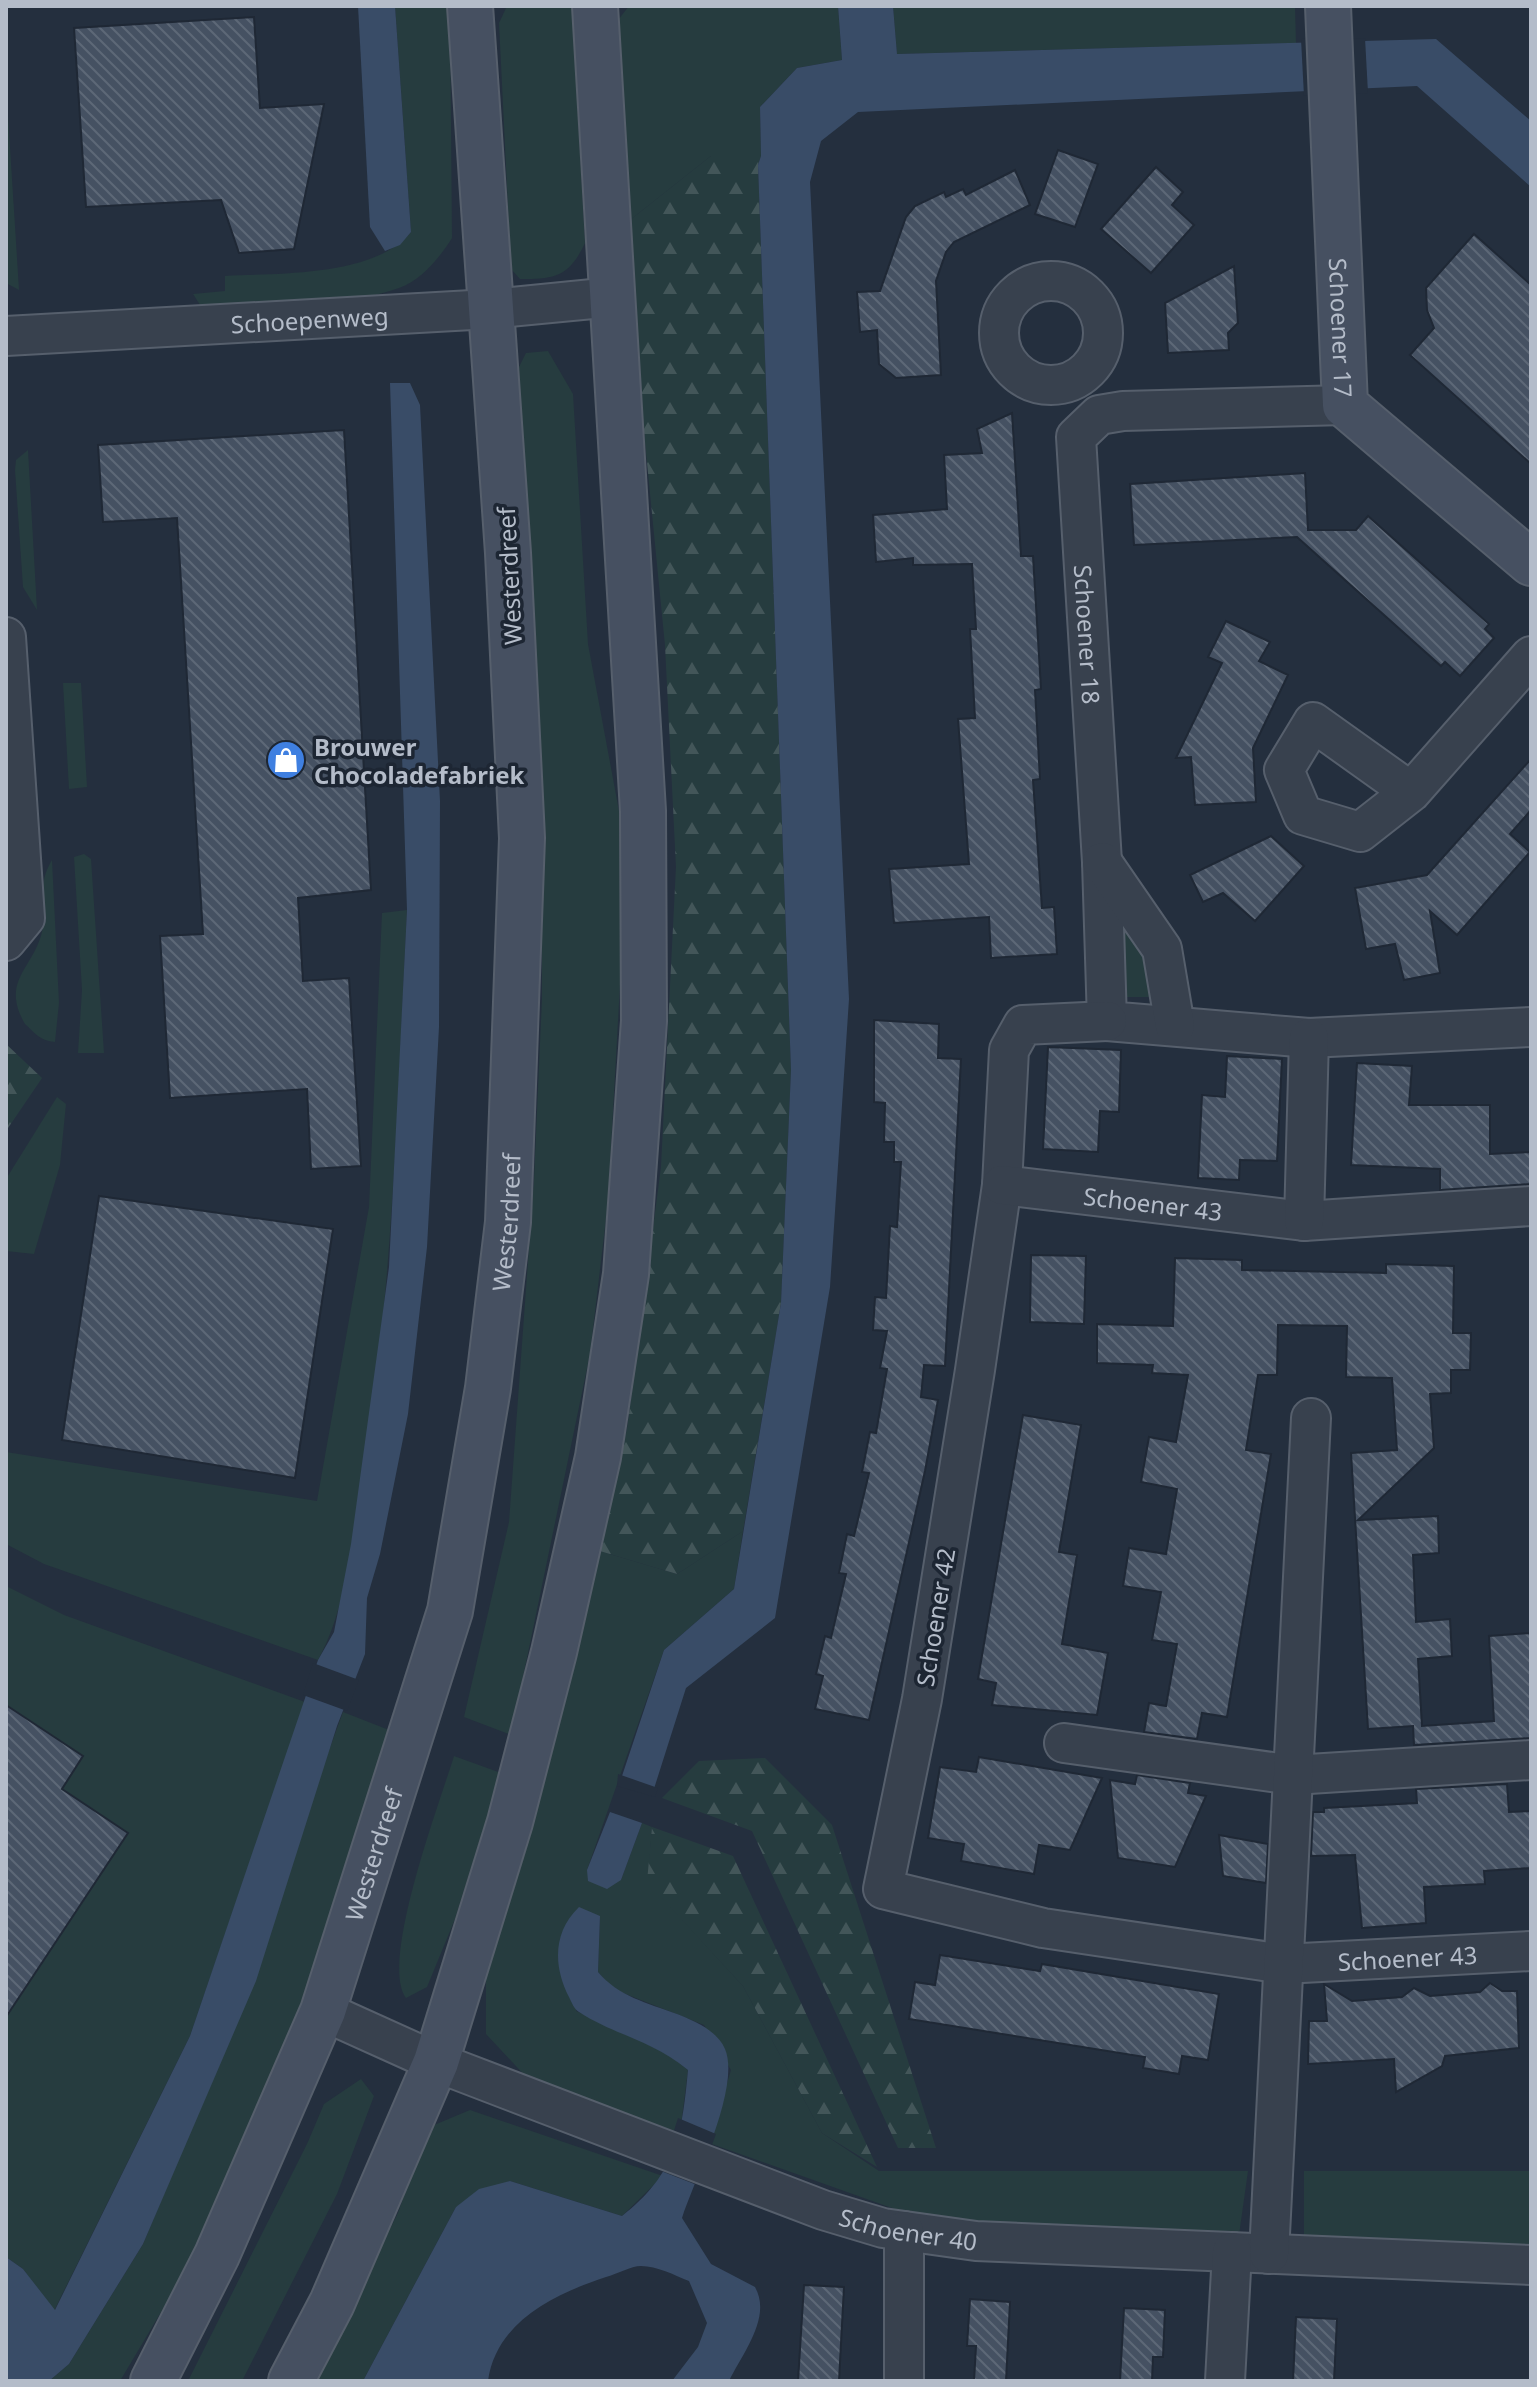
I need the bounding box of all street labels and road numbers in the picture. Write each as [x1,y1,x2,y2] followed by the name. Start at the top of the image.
[1322,257,1361,398] street label: Schoener 17
[230,298,389,340] street label: Schoepenweg
[489,504,529,646] street label: Westerdreef
[1067,564,1109,705] street label: Schoener 18
[483,1151,527,1293] street label: Westerdreef
[1082,1178,1224,1228] street label: Schoener 43
[908,1545,962,1689] street label: Schoener 42
[336,1782,410,1925] street label: Westerdreef
[1337,1937,1478,1978] street label: Schoener 43
[835,2199,979,2257] street label: Schoener 40

